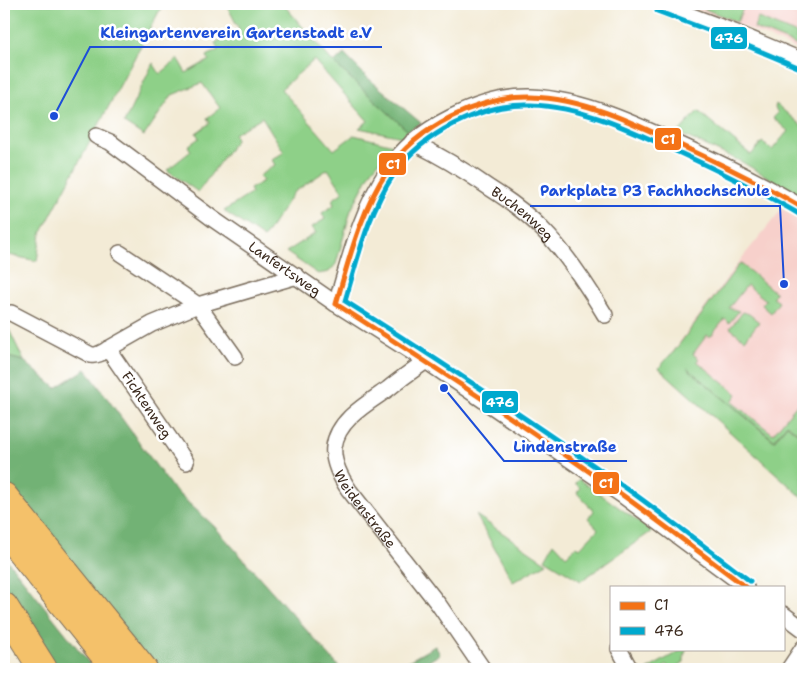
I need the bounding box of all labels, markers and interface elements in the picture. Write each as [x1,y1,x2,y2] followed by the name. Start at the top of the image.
[90,17,382,47] callout: Kleingartenverein Gartenstadt e.V
[100,23,372,43] text: Kleingartenverein Gartenstadt e.V
[710,26,748,50] line badge: 476
[715,29,744,47] text: 476
[654,127,682,151] line badge: C1
[661,130,675,148] text: C1
[378,152,407,176] line badge: C1
[386,155,400,173] text: C1
[530,176,780,206] callout: Parkplatz P3 Fachhochschule
[540,181,770,201] text: Parkplatz P3 Fachhochschule
[488,182,558,245] street label: Buchenweg
[245,237,324,300] street label: Lanfertsweg
[118,368,176,442] street label: Fichtenweg
[481,390,519,414] line badge: 476
[486,393,515,411] text: 476
[504,431,627,461] callout: Lindenstraße
[513,437,617,457] text: Lindenstraße
[330,467,400,552] street label: Weidenstraße
[592,471,620,495] line badge: C1
[599,474,613,492] text: C1
[610,586,784,650] legend
[654,595,669,615] text: C1
[654,621,684,641] text: 476

